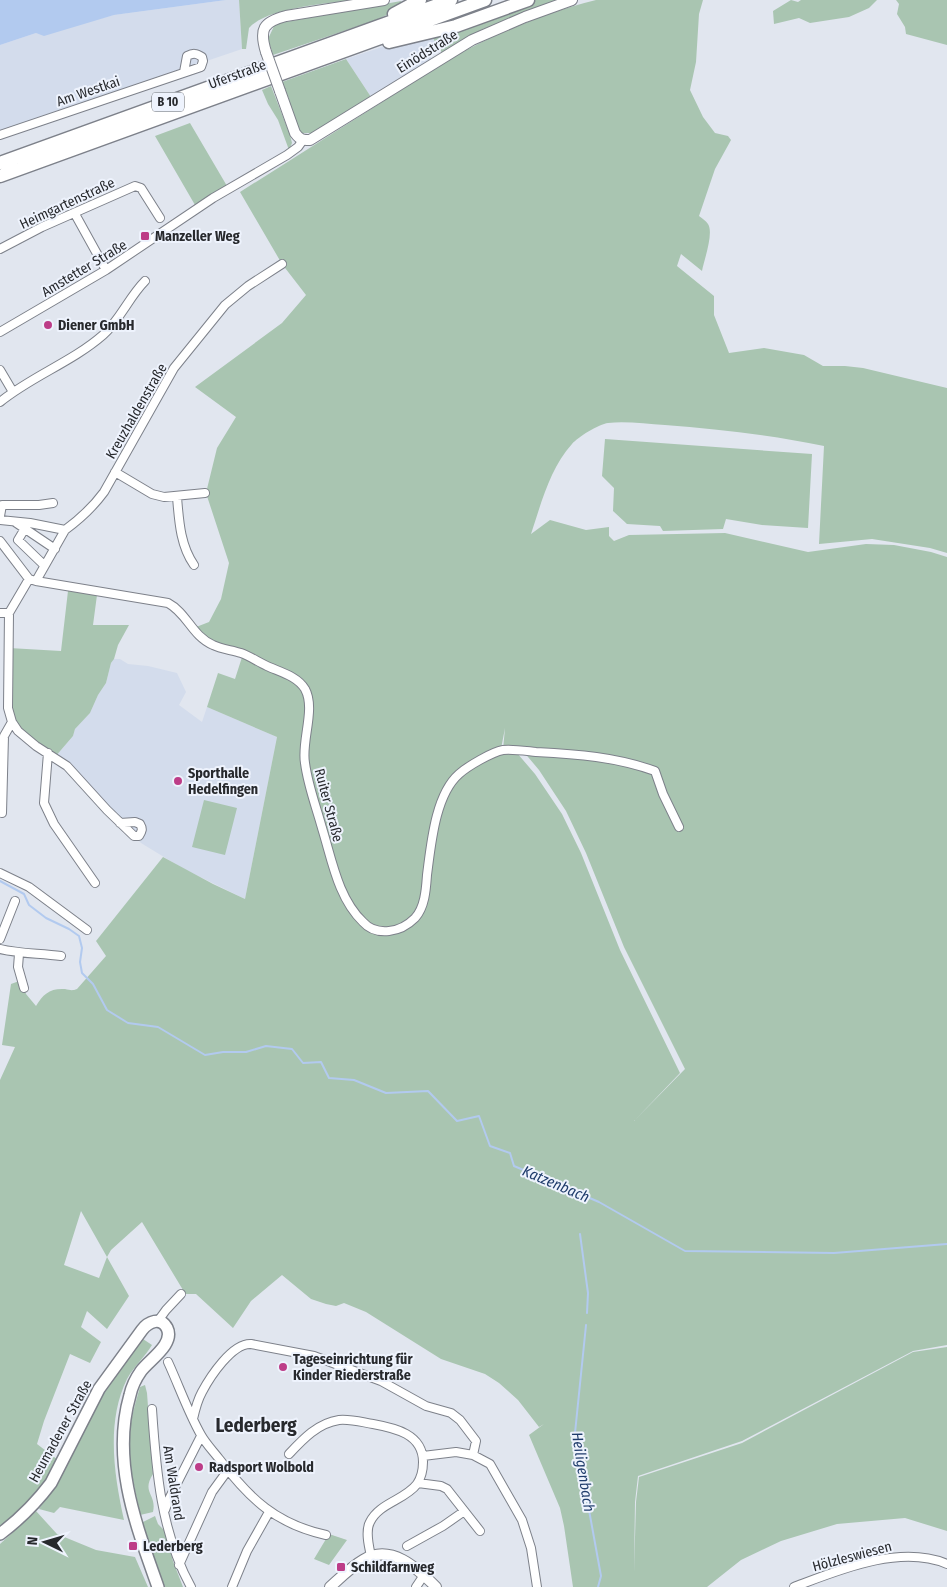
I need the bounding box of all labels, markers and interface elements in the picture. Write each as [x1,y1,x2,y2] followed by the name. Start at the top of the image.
[394,26,461,77] street label: Einödstraße
[206,56,268,93] street label: Uferstraße
[54,73,122,110] street label: Am Westkai
[152,92,184,111] road number: B 10
[17,174,117,233] street label: Heimgartenstraße
[155,228,240,245] place label: Manzeller Weg
[139,230,151,242] marker: Manzeller Weg
[38,236,130,301] street label: Amstetter Straße
[58,317,135,334] place label: Diener GmbH
[42,319,54,331] marker: Diener GmbH
[102,360,171,462] street label: Kreuzhaldenstraße
[188,765,258,798] place label: Sporthalle Hedelfingen
[311,767,346,844] street label: Ruiter Straße
[172,775,184,787] marker: Sporthalle Hedelfingen
[520,1162,592,1206] water label: Katzenbach
[293,1351,413,1384] place label: Tageseinrichtung für Kinder Riederstraße
[277,1361,289,1373] marker: Tageseinrichtung für Kinder Riederstraße
[25,1377,96,1485] street label: Heumadener Straße
[215,1414,297,1437] district label: Lederberg
[568,1431,598,1513] water label: Heiligenbach
[159,1444,188,1522] street label: Am Waldrand
[209,1459,314,1476] place label: Radsport Wolbold
[193,1461,205,1473] marker: Radsport Wolbold
[20,1517,70,1567] north arrow
[24,1536,41,1546] text: N
[143,1538,203,1555] place label: Lederberg
[811,1538,894,1575] street label: Hölzleswiesen
[127,1540,139,1552] marker: Lederberg
[351,1559,434,1576] place label: Schildfarnweg
[335,1561,347,1573] marker: Schildfarnweg

